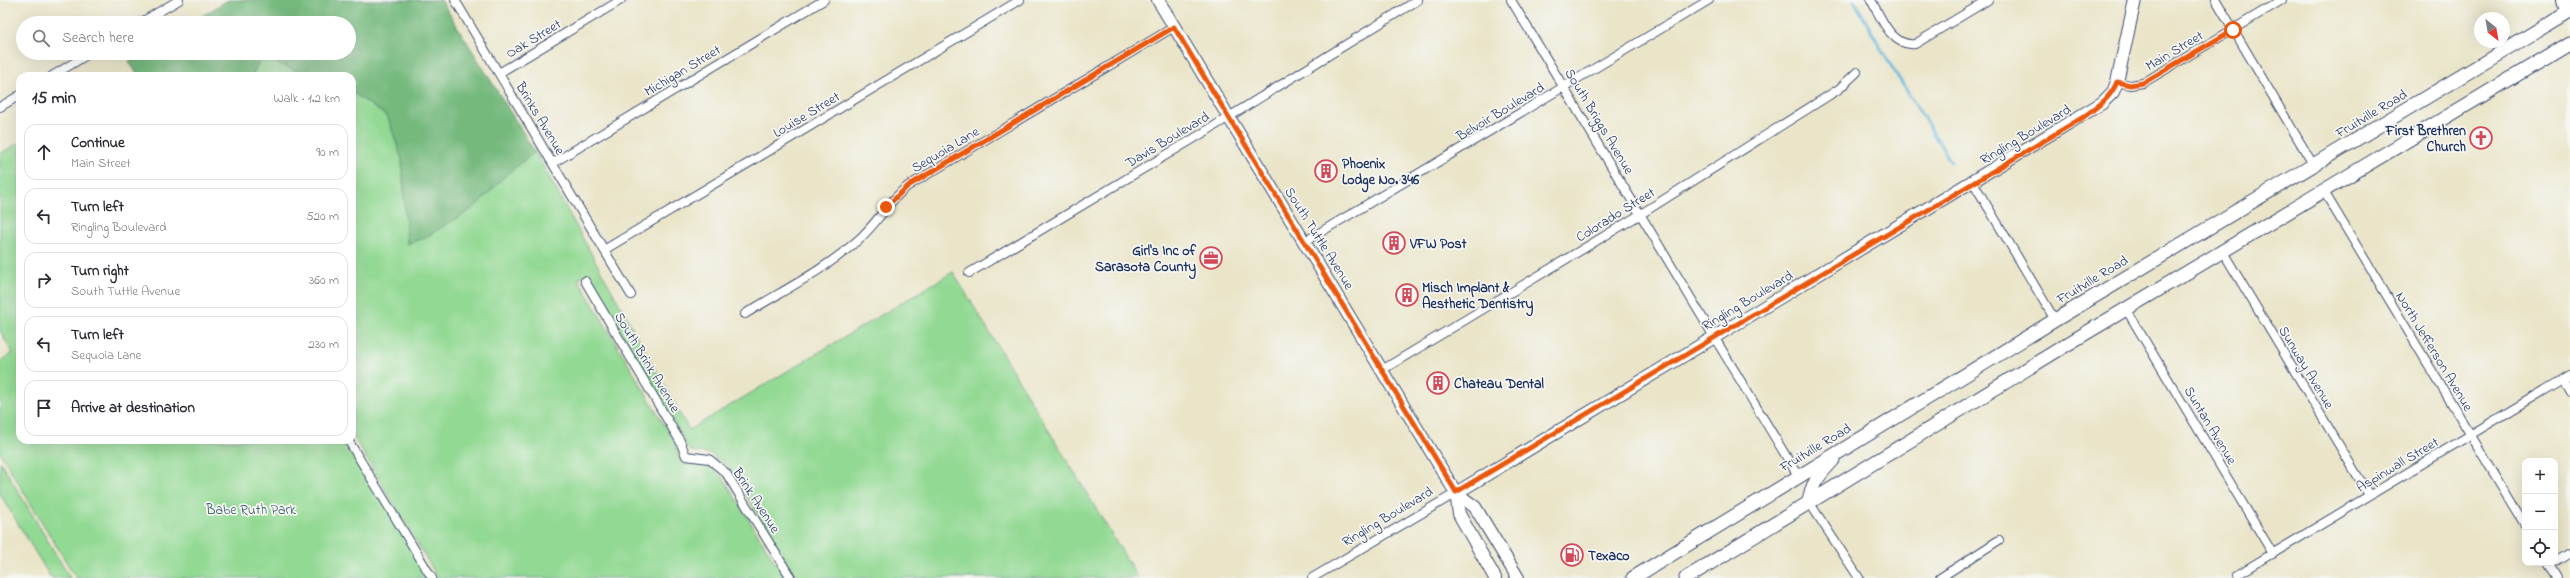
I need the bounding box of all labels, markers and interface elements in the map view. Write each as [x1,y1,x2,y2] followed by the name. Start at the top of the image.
[2474,12,2510,48] north arrow
[502,14,566,64] street label: Oak Street
[16,16,356,60] search box
[2224,21,2242,39] route start
[2142,26,2208,77] street label: Main Street
[30,27,52,49] icon: search
[62,27,134,49] text: Search here
[641,40,726,103] street label: Michigan Street
[1558,65,1639,180] street label: South Briggs Avenue
[509,77,570,160] street label: Brinks Avenue
[1452,78,1549,147] street label: Belvoir Boulevard
[2331,85,2412,144] street label: Fruitville Road
[32,86,76,111] text: 15 min
[769,87,845,144] street label: Louise Street
[273,89,340,108] text: Walk · 1.2 km
[1976,100,2076,172] street label: Ringling Boulevard
[1121,107,1214,174] street label: Davis Boulevard
[908,121,984,179] street label: Sequoia Lane
[2385,121,2466,158] place label: First Brethren Church
[2468,125,2494,151] church icon: First Brethren Church
[71,132,125,154] text: Continue
[33,141,55,163] icon: ahead
[316,143,339,162] text: 90 m
[71,154,131,173] text: Main Street
[1342,154,1420,193] place label: Phoenix Lodge No. 346
[1313,158,1339,184] building icon: Phoenix Lodge No. 346
[1572,182,1660,248] street label: Colorado Street
[1279,183,1359,295] street label: South Tuttle Avenue
[71,196,124,218] text: Turn left
[877,198,895,216] route end
[33,205,55,227] icon: left
[306,207,339,226] text: 520 m
[71,218,167,237] text: Ringling Boulevard
[1381,230,1407,256] building icon: VFW Post
[1409,234,1467,255] place label: VFW Post
[1095,241,1196,280] place label: Girl's Inc of Sarasota County
[1198,245,1224,271] office icon: Girl's Inc of Sarasota County
[2052,251,2133,310] street label: Fruitville Road
[71,260,129,282] text: Turn right
[1698,266,1798,338] street label: Ringling Boulevard
[33,269,55,291] icon: right
[309,271,339,290] text: 360 m
[1422,278,1533,317] place label: Misch Implant & Aesthetic Dentistry
[71,282,180,301] text: South Tuttle Avenue
[1394,282,1420,308] building icon: Misch Implant & Aesthetic Dentistry
[2390,288,2478,416] street label: North Jefferson Avenue
[608,309,685,418] street label: South Brink Avenue
[2272,322,2339,414] street label: Sunway Avenue
[71,324,124,346] text: Turn left
[33,333,55,355] icon: left
[308,335,339,354] text: 230 m
[71,346,141,365] text: Sequoia Lane
[1425,370,1451,396] building icon: Chateau Dental
[1454,374,1545,395] place label: Chateau Dental
[2178,382,2242,470] street label: Suntan Avenue
[33,397,55,419] icon: arrive
[71,397,195,419] text: Arrive at destination
[1775,419,1856,478] street label: Fruitville Road
[2352,432,2443,498] street label: Aspinwall Street
[2522,458,2558,566] map controls
[2522,458,2558,494] button: +
[726,463,785,538] street label: Brink Avenue
[1338,482,1438,554] street label: Ringling Boulevard
[2522,494,2558,530] button: −
[205,500,297,521] park label: Babe Ruth Park
[2522,530,2558,566] button: locate
[1559,542,1585,568] fuel station icon: Texaco
[1588,546,1630,567] place label: Texaco

